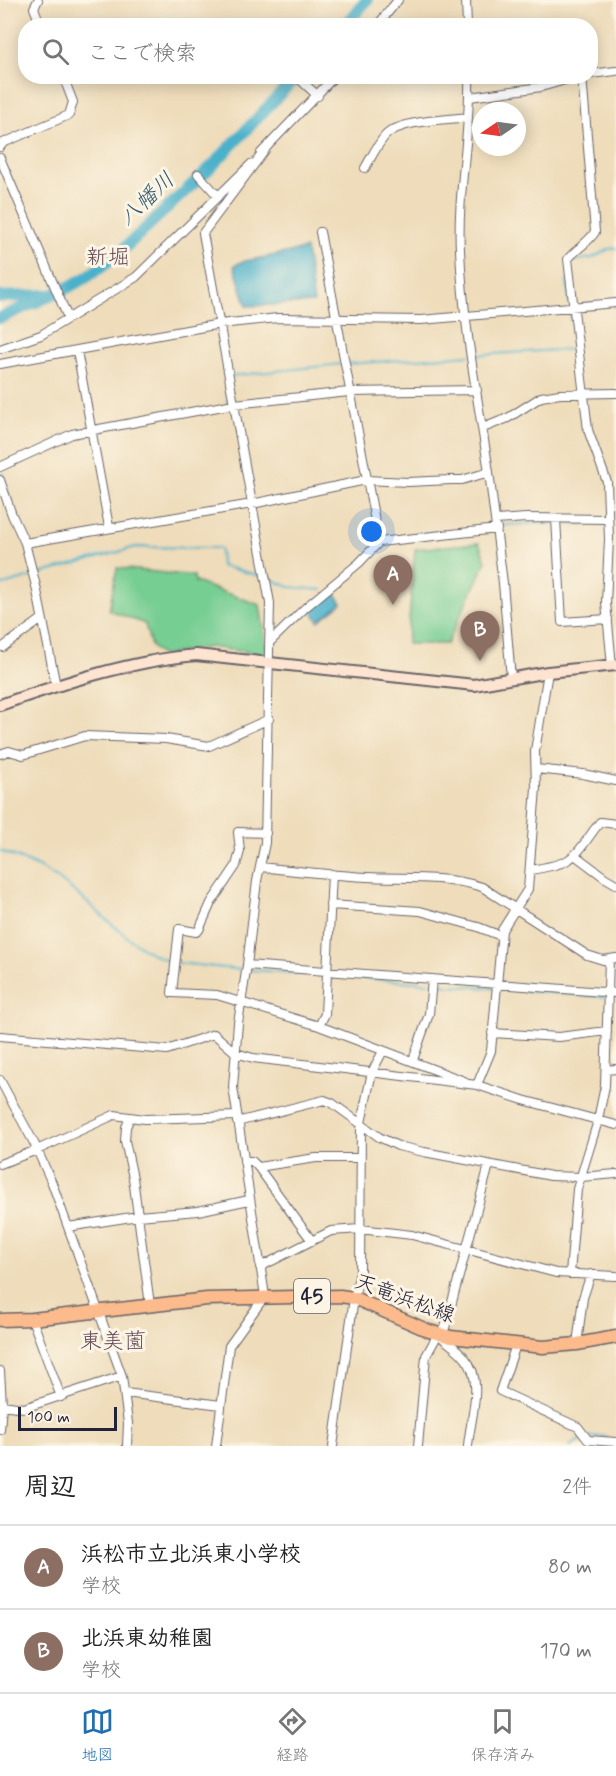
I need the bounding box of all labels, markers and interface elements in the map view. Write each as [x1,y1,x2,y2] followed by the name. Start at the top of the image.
[18,18,598,84] search box
[39,35,72,68] icon: search
[87,40,197,68] text: ここで検索
[472,102,526,156] north arrow
[114,167,181,232] water label: 八幡川
[86,244,130,272] district label: 新堀
[357,517,386,546] your location
[374,556,412,605] pin: A
[460,612,500,661] pin: B
[351,1268,459,1330] street label: 天竜浜松線
[294,1279,330,1313] road number: 45
[80,1328,146,1356] district label: 東美薗
[18,1404,117,1432] scale bar
[27,1407,70,1428] text: 100 m
[24,1471,76,1505] text: 周辺
[562,1474,592,1501] text: 2件
[81,1541,301,1569] text: 浜松市立北浜東小学校
[37,1554,50,1581] text: A
[548,1554,592,1581] text: 80 m
[81,1573,121,1600] text: 学校
[81,1625,213,1653] text: 北浜東幼稚園
[37,1638,50,1665] text: B
[540,1638,592,1665] text: 170 m
[81,1657,121,1684] text: 学校
[81,1705,114,1766] tab: 地図
[276,1705,309,1766] tab: 経路
[471,1705,535,1766] tab: 保存済み

